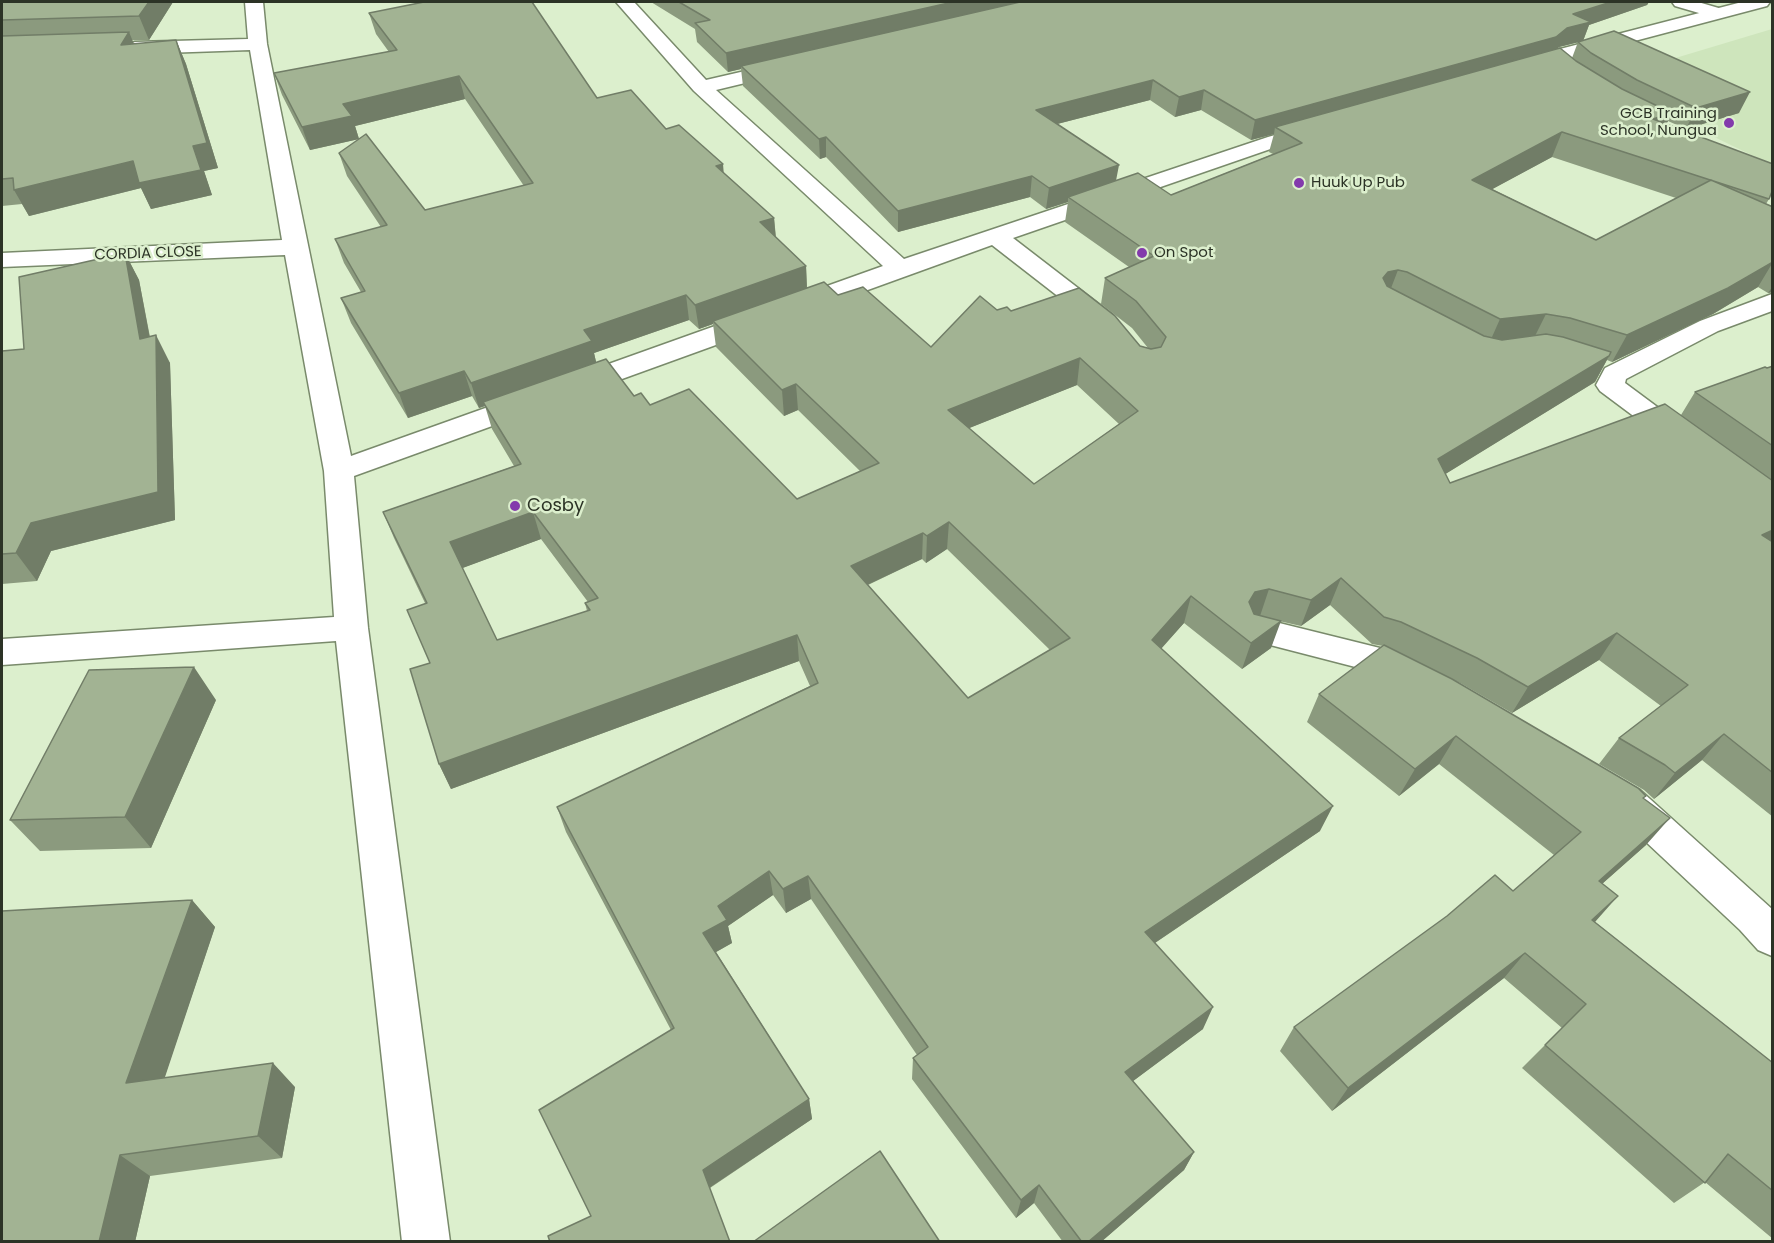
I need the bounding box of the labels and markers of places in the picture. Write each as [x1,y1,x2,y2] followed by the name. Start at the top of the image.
[1600,105,1717,140] place label: GCB Training School, Nungua
[1722,116,1736,130] marker: GCB Training School, Nungua
[1311,174,1405,192] place label: Huuk Up Pub
[1292,176,1306,190] marker: Huuk Up Pub
[1154,244,1213,262] place label: On Spot
[1135,246,1149,260] marker: On Spot
[527,495,584,517] place label: Cosby
[508,499,522,513] marker: Cosby

